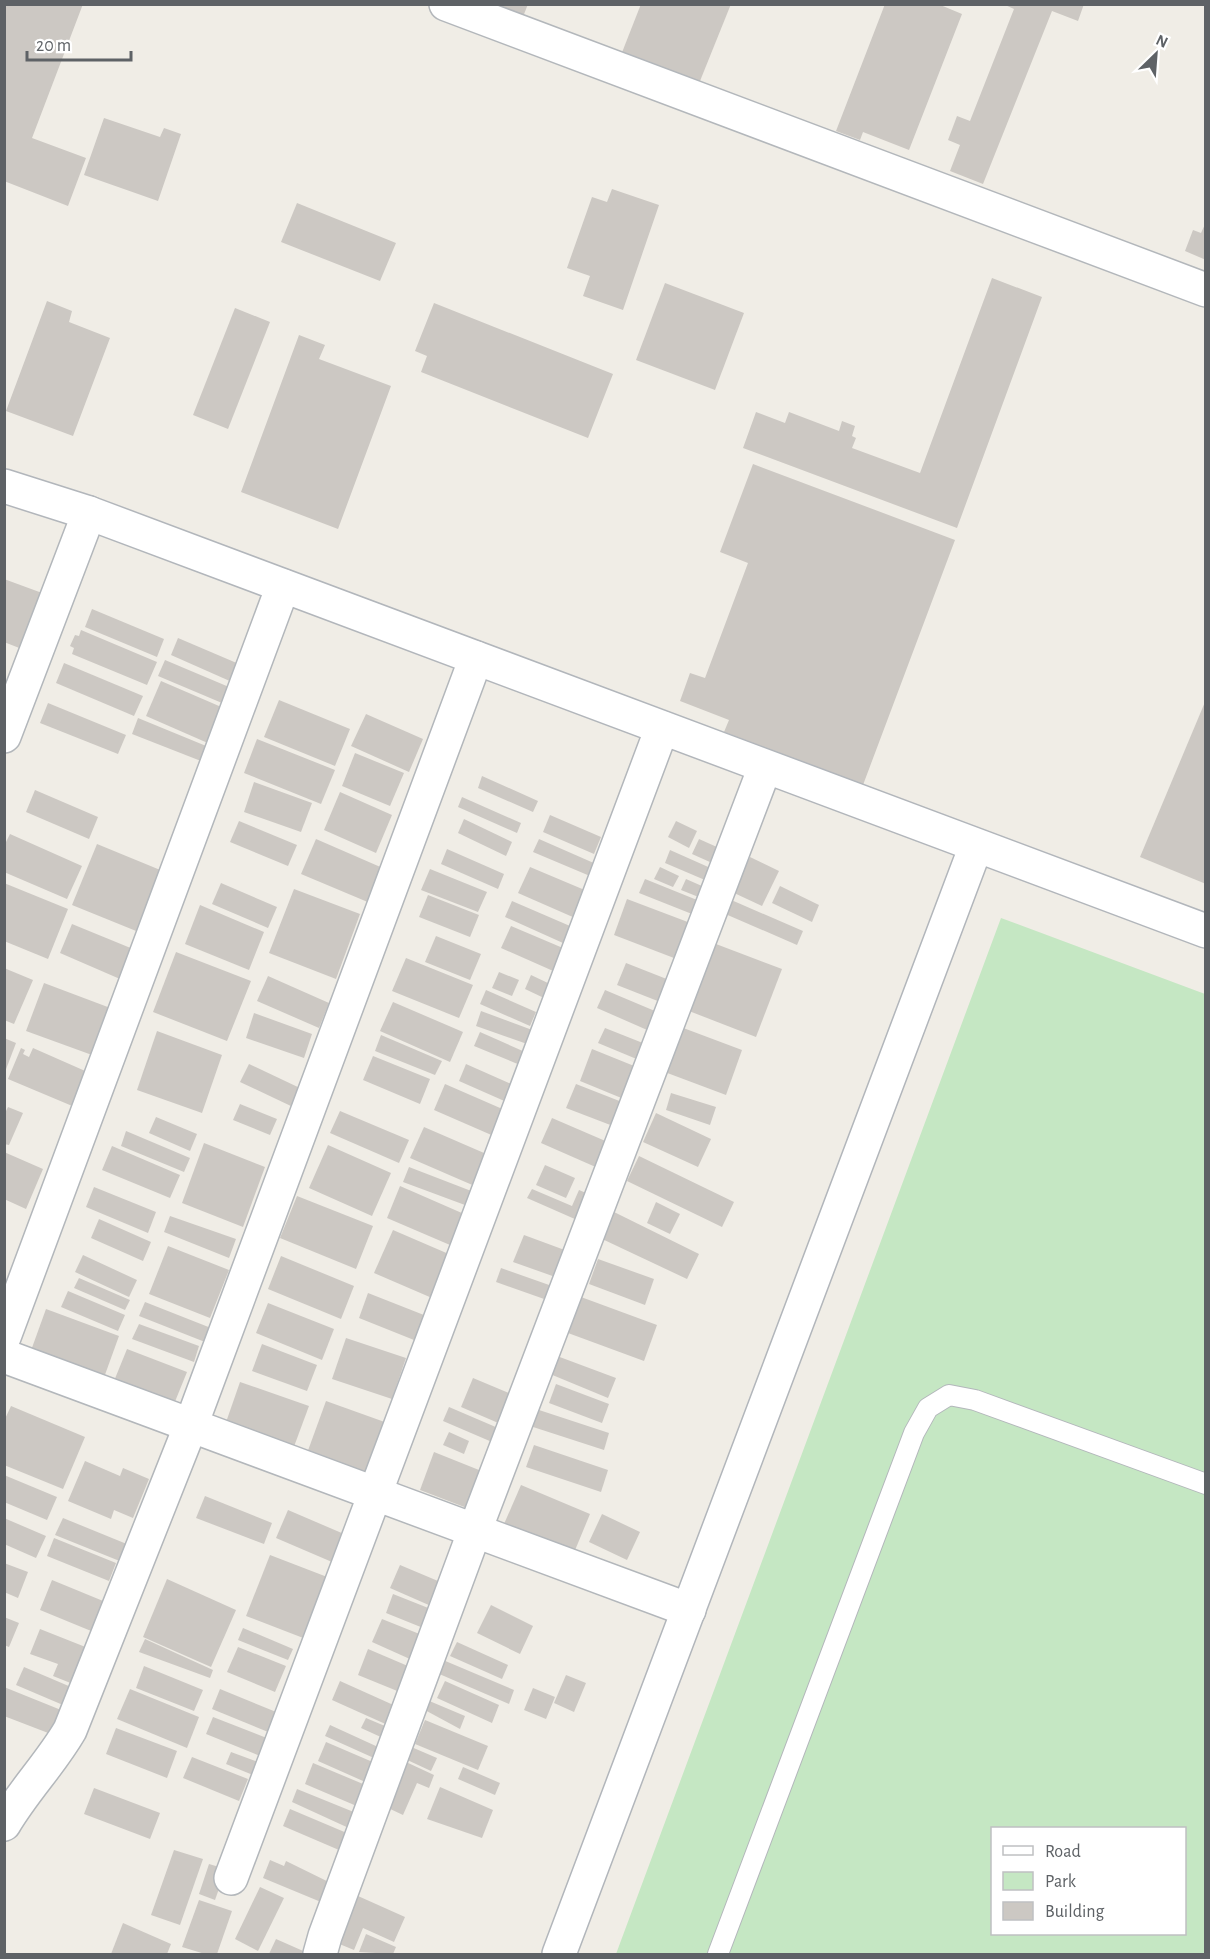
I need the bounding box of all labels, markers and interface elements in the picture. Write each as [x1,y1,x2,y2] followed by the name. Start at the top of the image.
[27,24,130,62] scale bar
[1126,24,1186,84] north arrow
[1153,32,1170,51] text: N
[36,37,71,55] text: 20 m
[991,1827,1186,1935] legend
[1045,1843,1081,1861] text: Road
[1045,1873,1077,1891] text: Park
[1045,1903,1105,1921] text: Building

